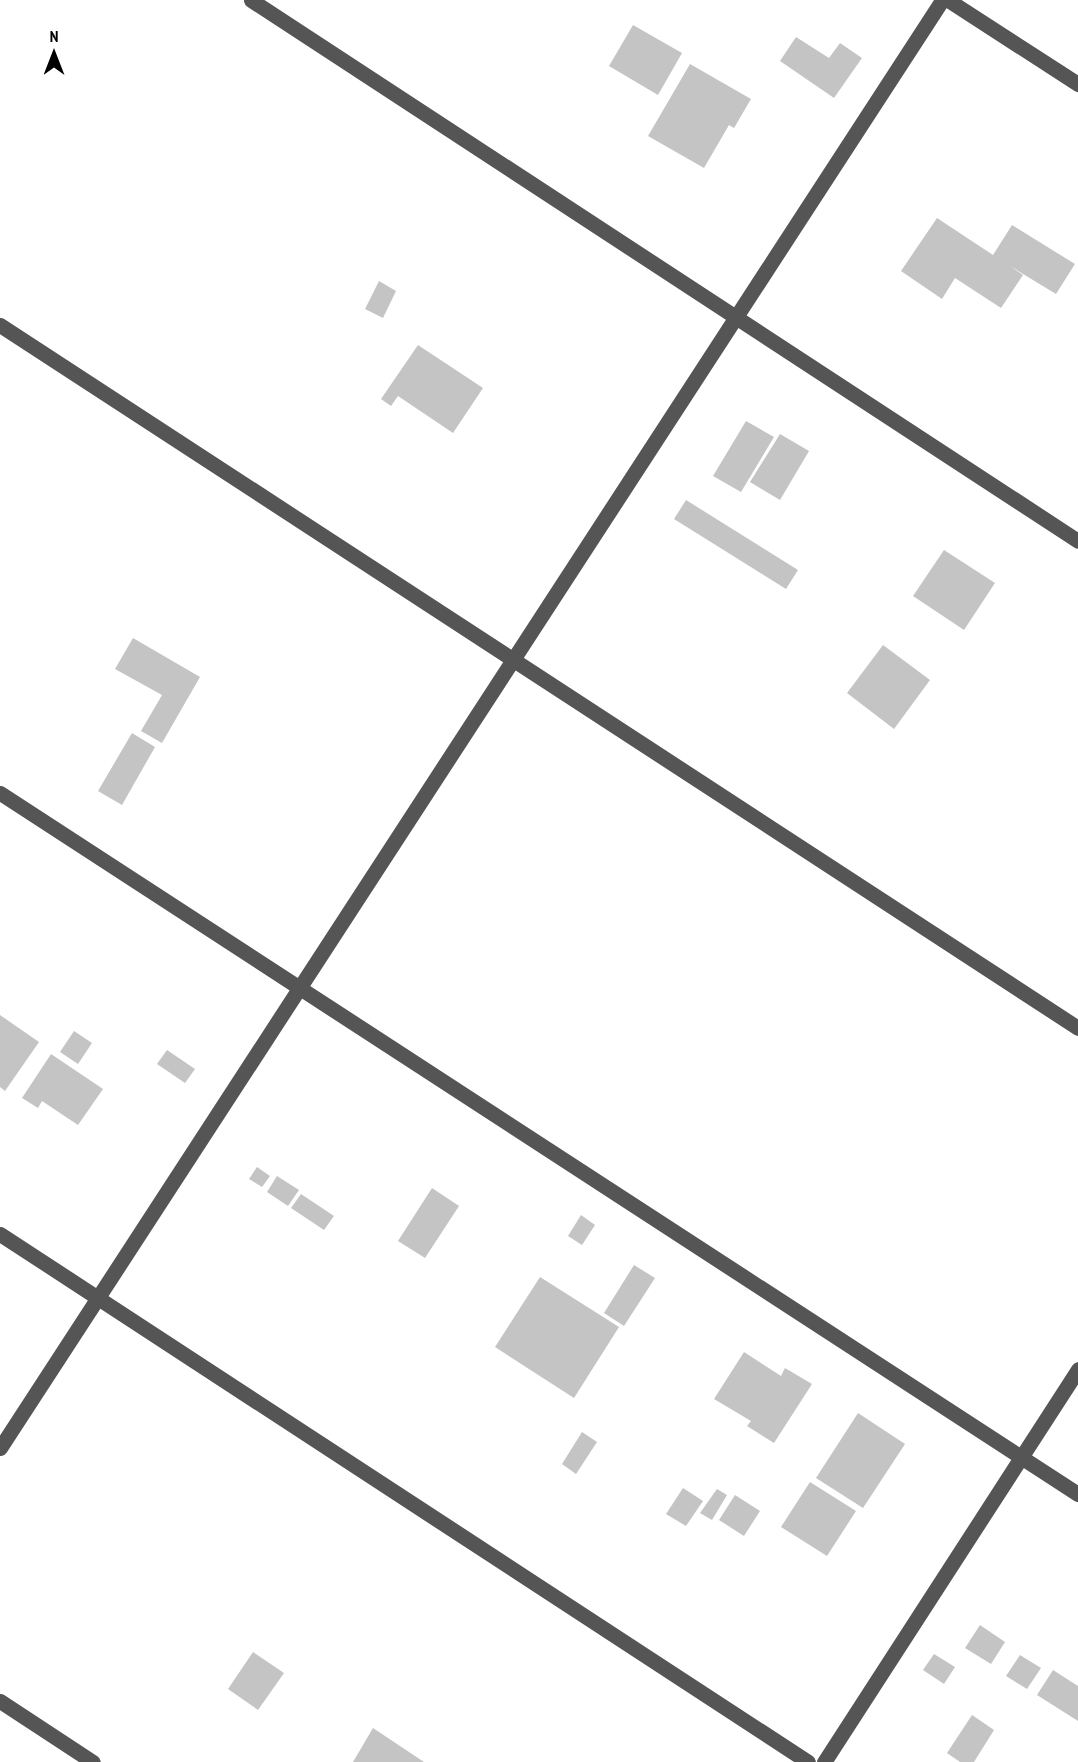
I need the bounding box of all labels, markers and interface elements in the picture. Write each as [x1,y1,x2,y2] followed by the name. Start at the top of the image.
[24,24,84,84] north arrow
[50,26,58,46] text: N

